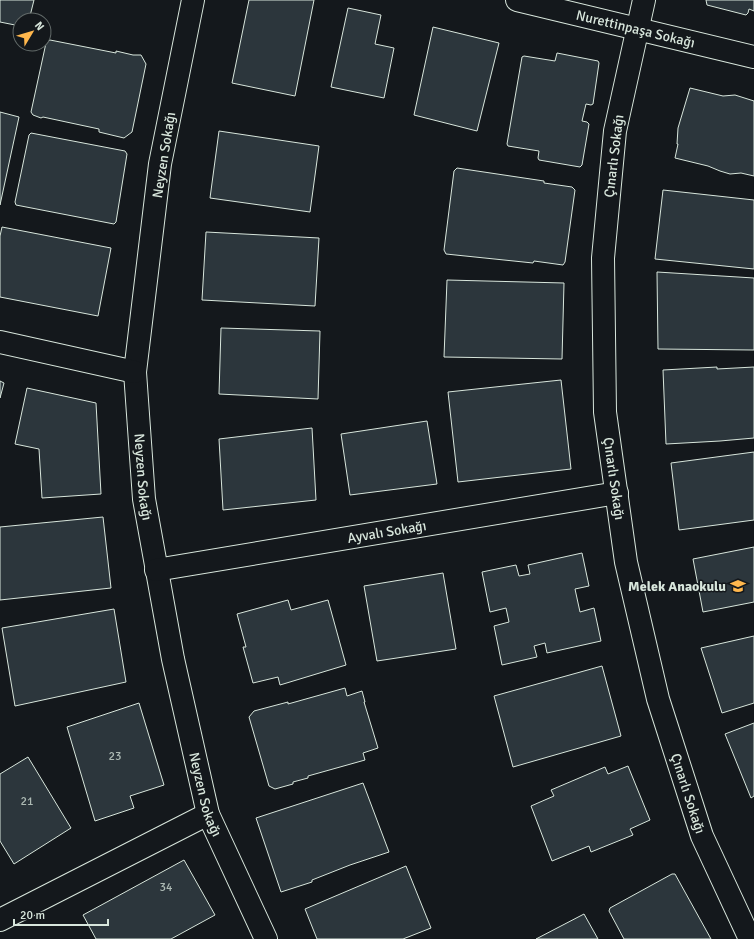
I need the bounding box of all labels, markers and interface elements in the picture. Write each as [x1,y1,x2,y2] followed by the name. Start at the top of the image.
[574,6,697,51] street label: Nurettinpaşa Sokağı
[12,12,52,52] north arrow
[32,19,47,33] text: N
[149,111,179,199] street label: Neyzen Sokağı
[600,114,628,198] street label: Çınarlı Sokağı
[131,433,156,522] street label: Neyzen Sokağı
[600,436,629,521] street label: Çınarlı Sokağı
[346,517,427,546] street label: Ayvalı Sokağı
[729,577,747,595] school or university icon: Melek Anaokulu
[628,578,726,595] place label: Melek Anaokulu
[109,749,121,764] house number: 23
[186,751,226,839] street label: Neyzen Sokağı
[667,751,709,836] street label: Çınarlı Sokağı
[21,794,33,809] house number: 21
[160,880,173,895] house number: 34
[14,901,108,927] scale bar
[20,908,45,923] text: 20 m

